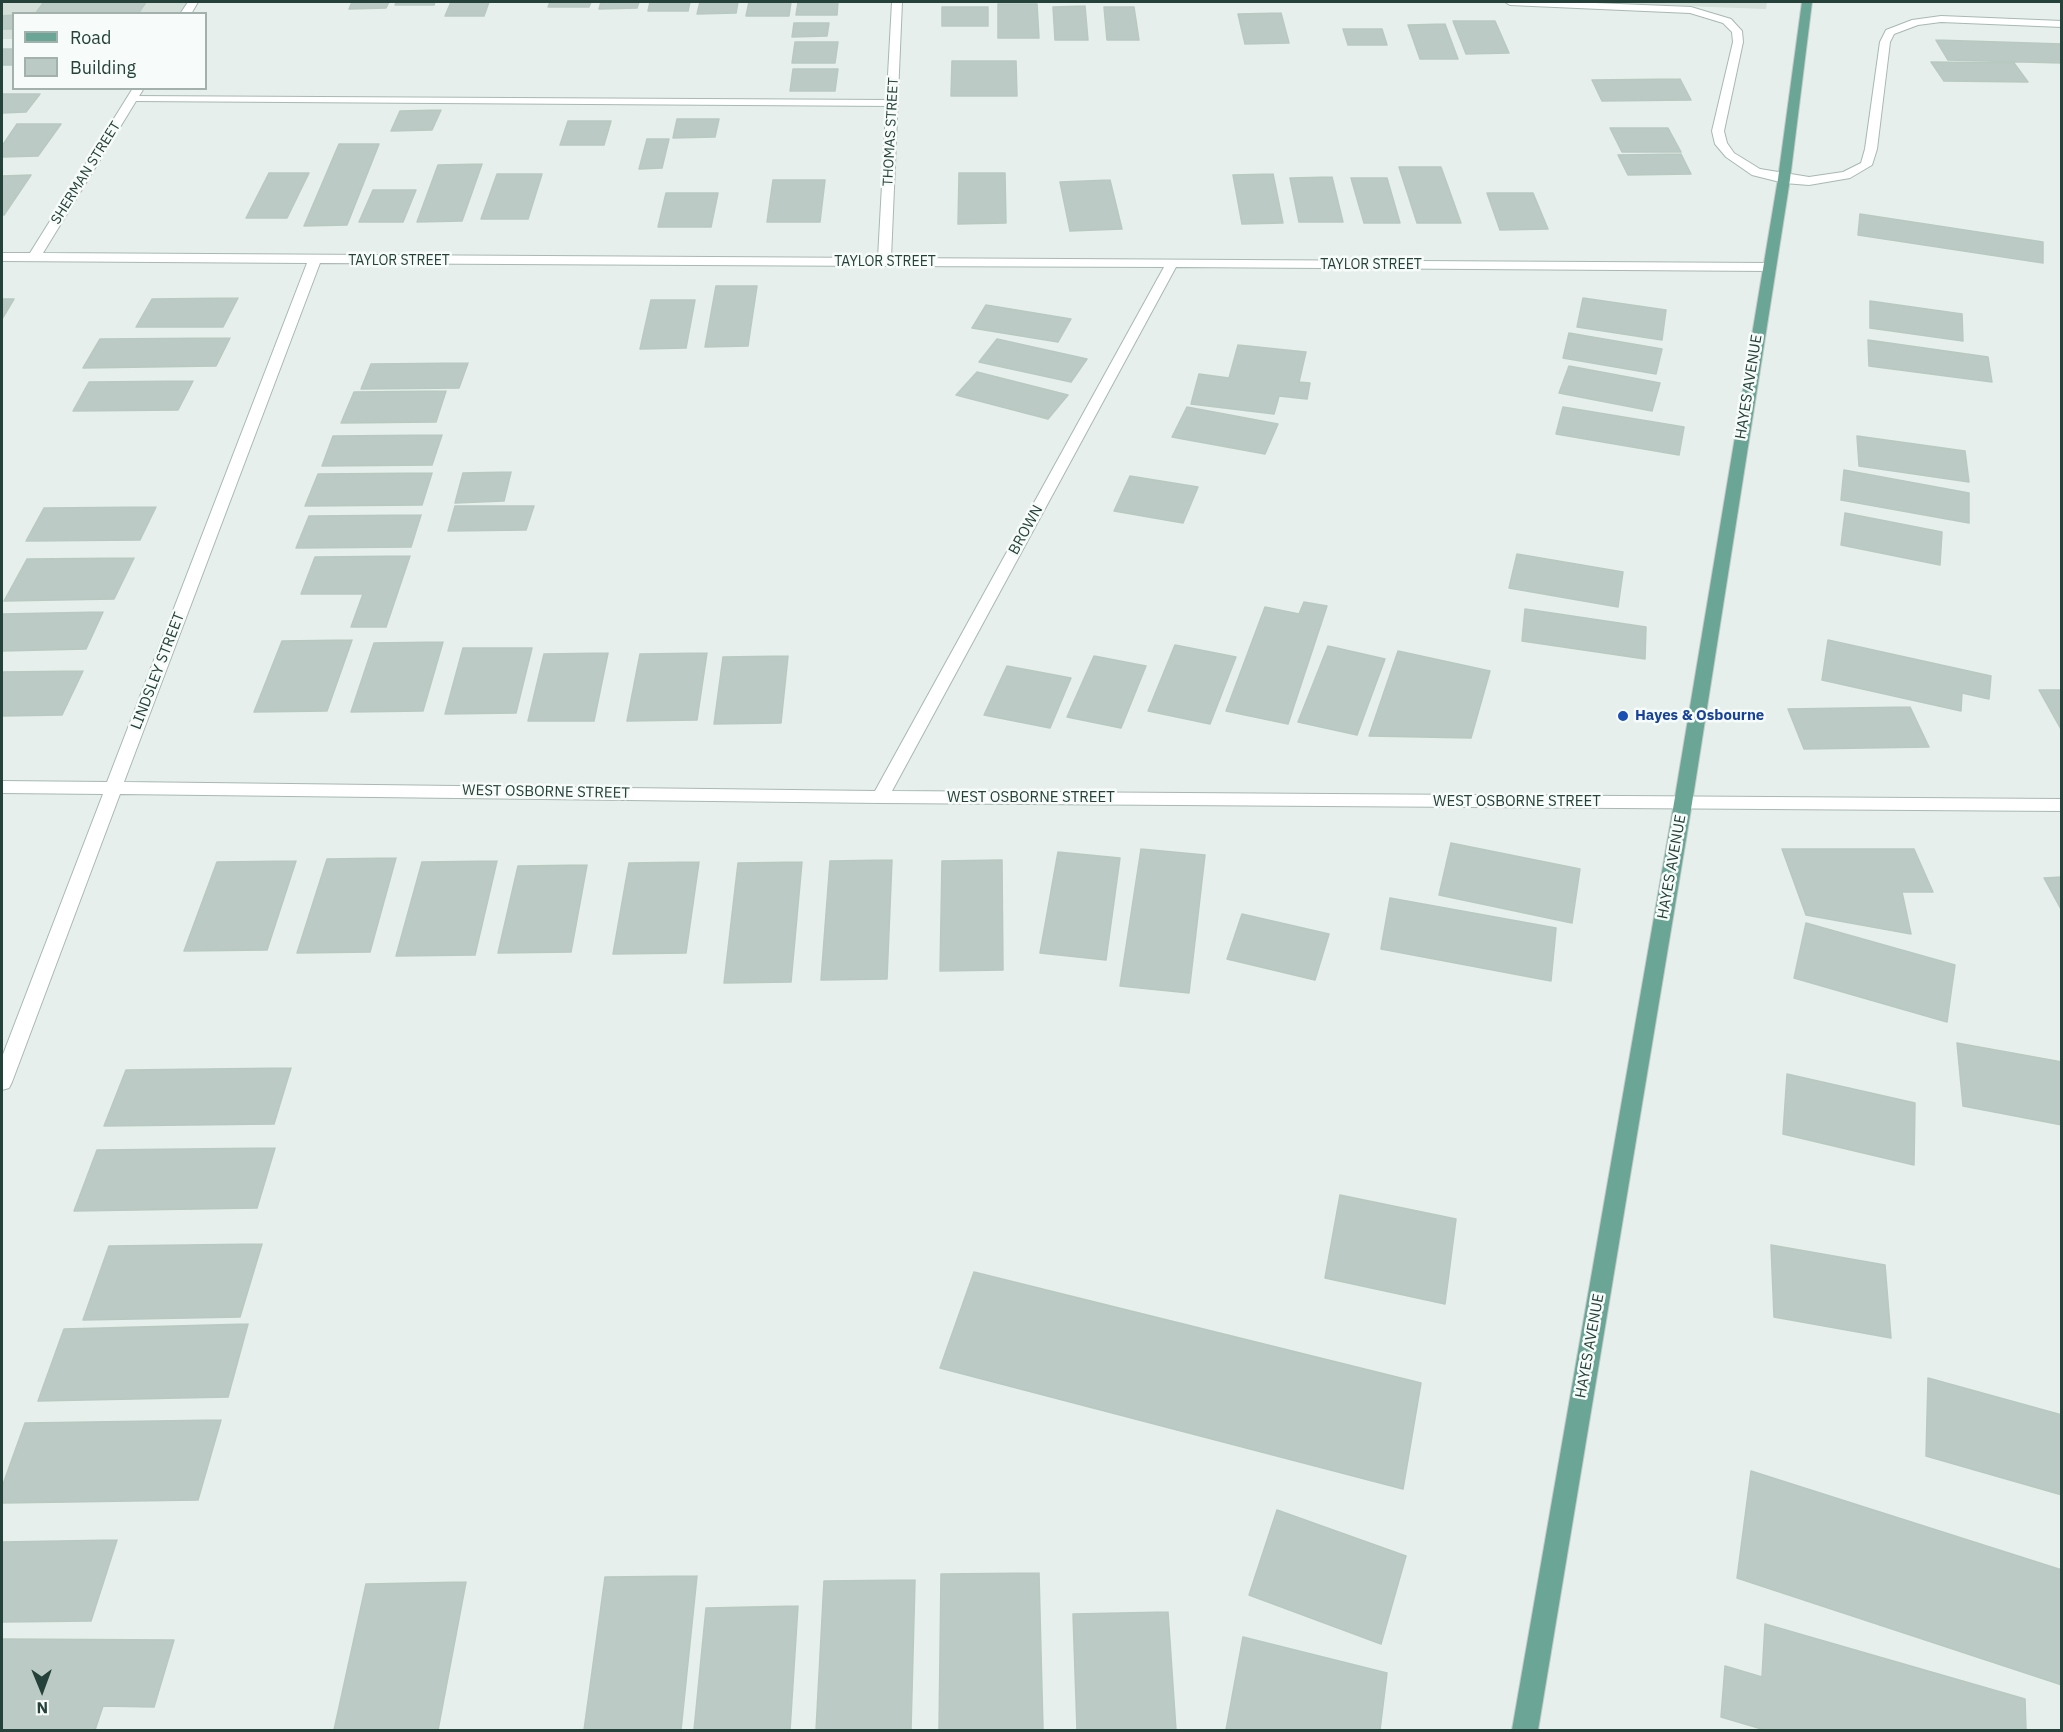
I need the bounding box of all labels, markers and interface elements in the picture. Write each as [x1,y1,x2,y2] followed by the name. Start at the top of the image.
[12,12,207,90] legend
[70,26,111,49] text: Road
[70,56,136,79] text: Building
[880,77,902,187] street label: THOMAS STREET
[48,119,124,227] street label: SHERMAN STREET
[348,253,450,269] street label: TAYLOR STREET
[834,254,936,270] street label: TAYLOR STREET
[1320,257,1422,273] street label: TAYLOR STREET
[1732,333,1766,441] street label: HAYES AVENUE
[1005,502,1047,558] street label: BROWN
[127,610,189,732] street label: LINDSLEY STREET
[1635,707,1764,725] place label: Hayes & Osbourne
[1616,709,1630,723] marker: Hayes & Osbourne
[462,782,630,802] street label: WEST OSBORNE STREET
[947,789,1115,807] street label: WEST OSBORNE STREET
[1433,793,1601,811] street label: WEST OSBORNE STREET
[1654,813,1690,921] street label: HAYES AVENUE
[1572,1292,1608,1400] street label: HAYES AVENUE
[12,1660,72,1720] north arrow
[36,1698,48,1718] text: N

